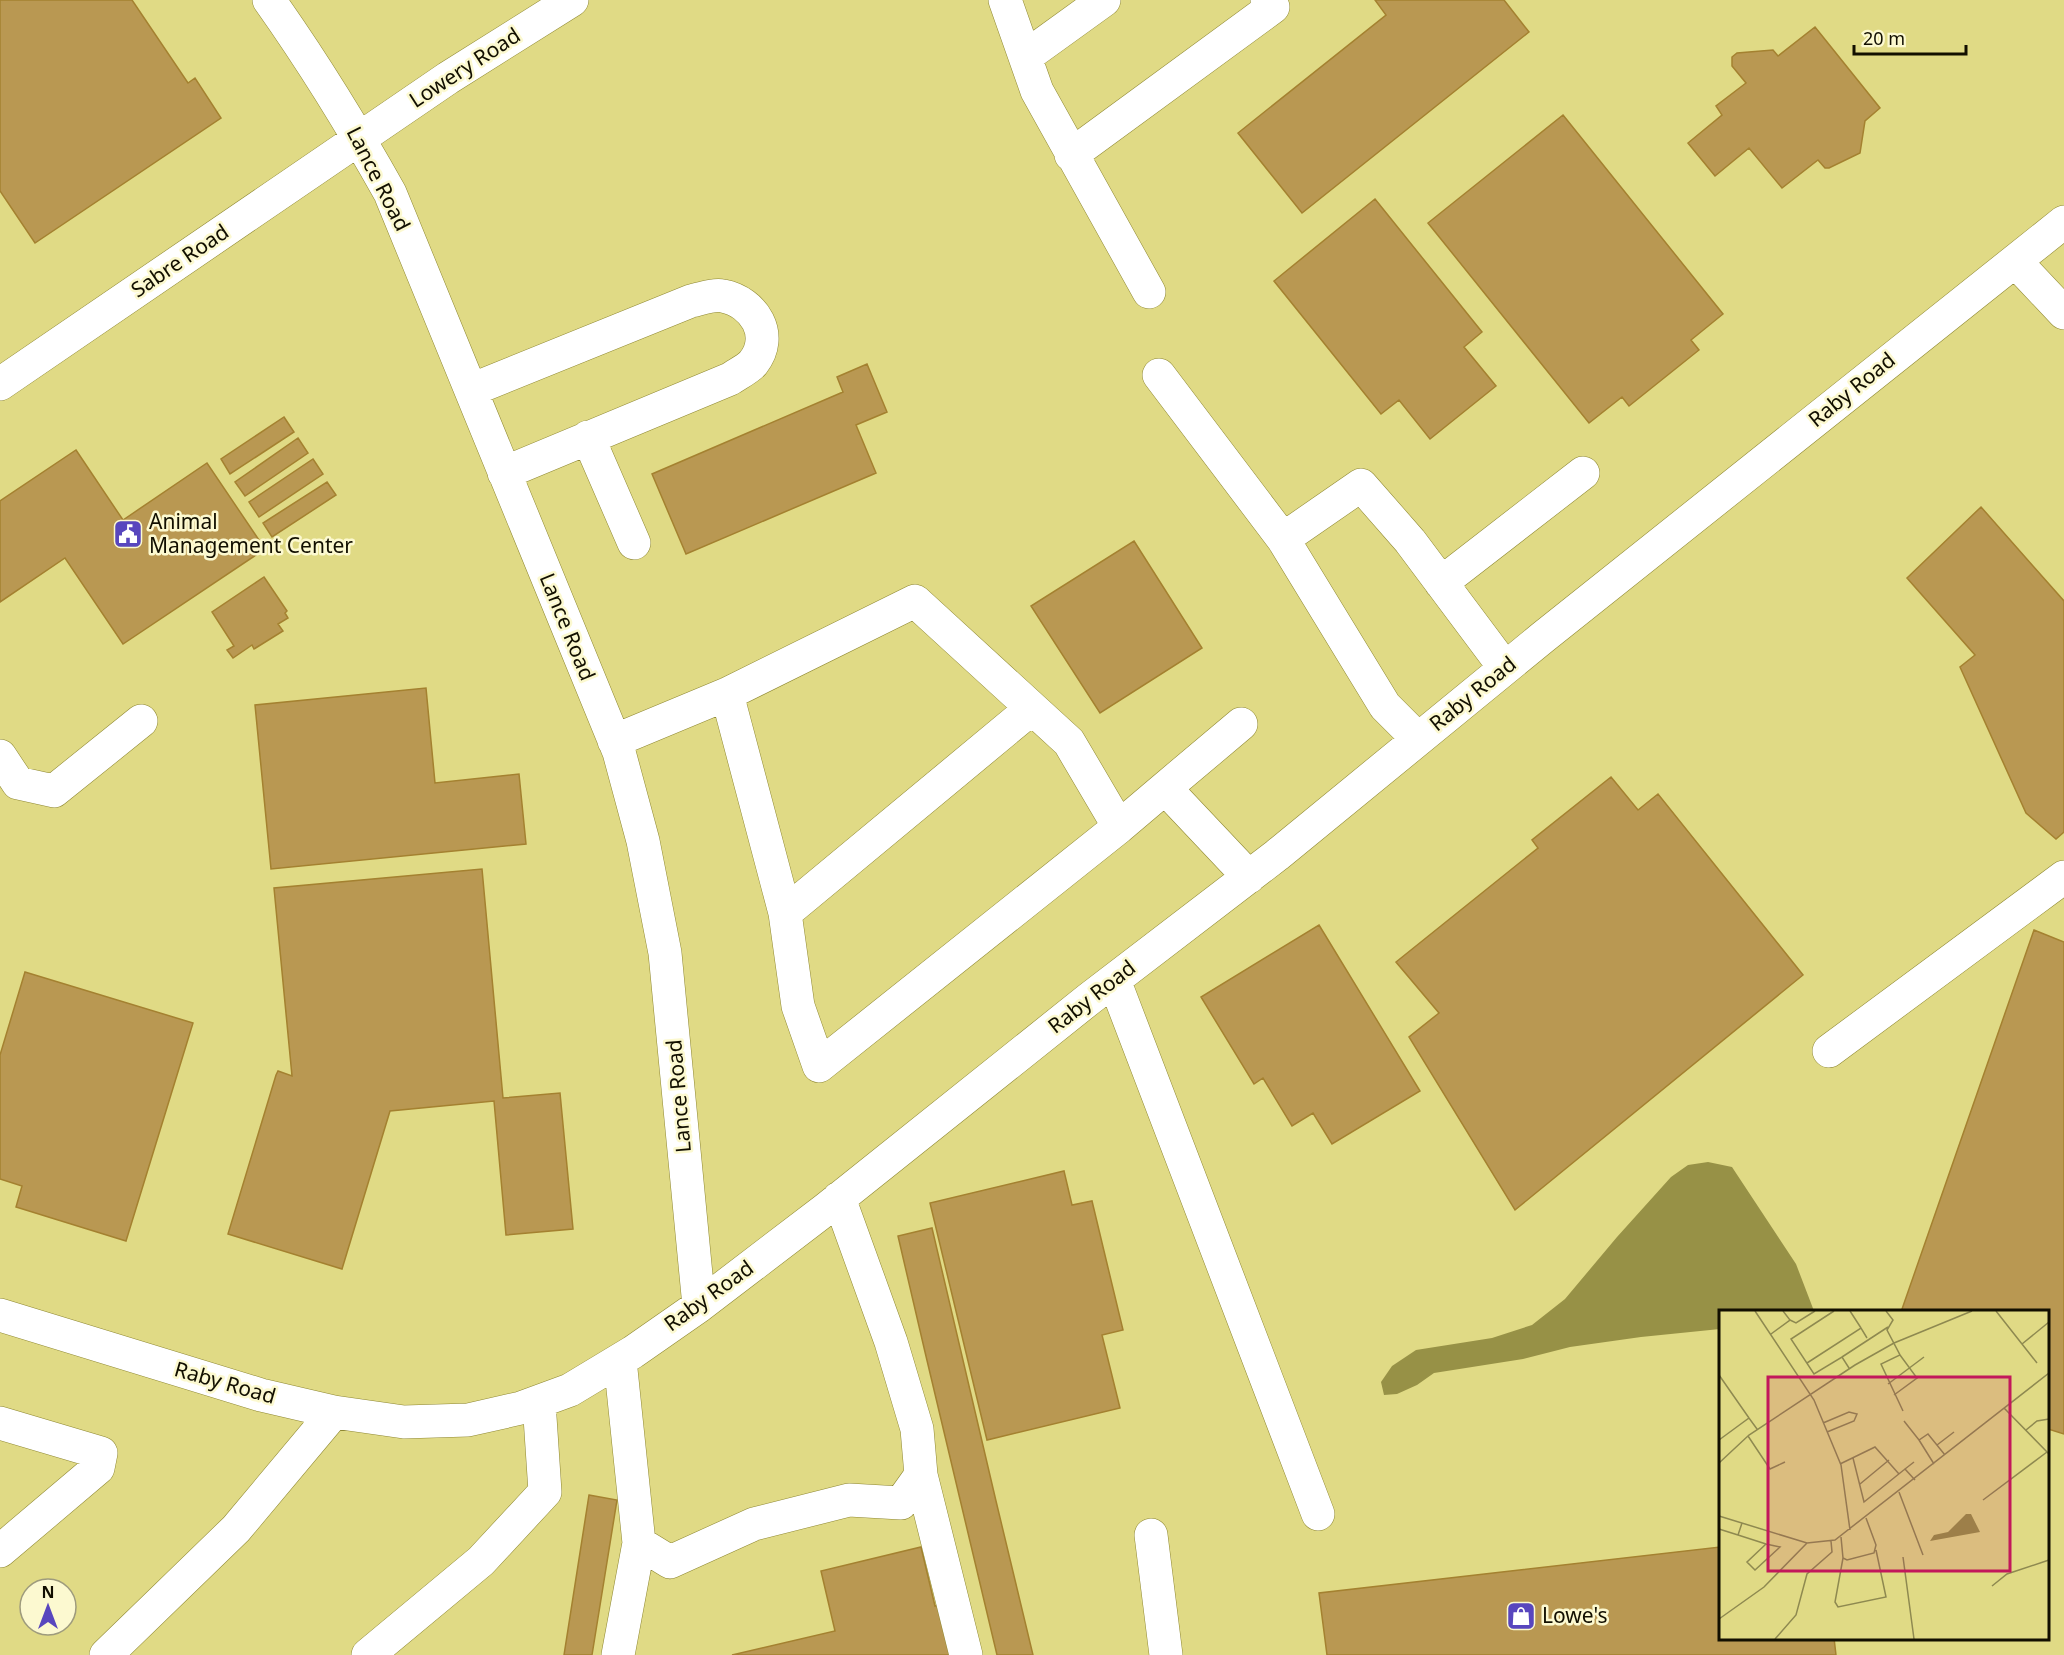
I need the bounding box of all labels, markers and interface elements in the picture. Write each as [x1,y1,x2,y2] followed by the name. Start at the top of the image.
[1854,18,1966,56] scale bar
[404,21,525,113] street label: Lowery Road
[1863,26,1905,50] text: 20 m
[341,122,417,236] street label: Lance Road
[125,217,234,303] street label: Sabre Road
[1802,346,1901,433] street label: Raby Road
[149,507,353,559] place label: Animal Management Center
[112,518,144,550] public building icon: Animal Management Center
[534,569,602,685] street label: Lance Road
[1423,650,1522,737] street label: Raby Road
[1042,953,1141,1039] street label: Raby Road
[659,1038,697,1154] street label: Lance Road
[658,1253,759,1337] street label: Raby Road
[1719,1310,2049,1640] inset map
[171,1354,279,1410] street label: Raby Road
[18,1577,78,1637] north arrow
[41,1581,55,1603] text: N
[1505,1600,1537,1632] shop icon: Lowe's
[1542,1601,1608,1629] place label: Lowe's

